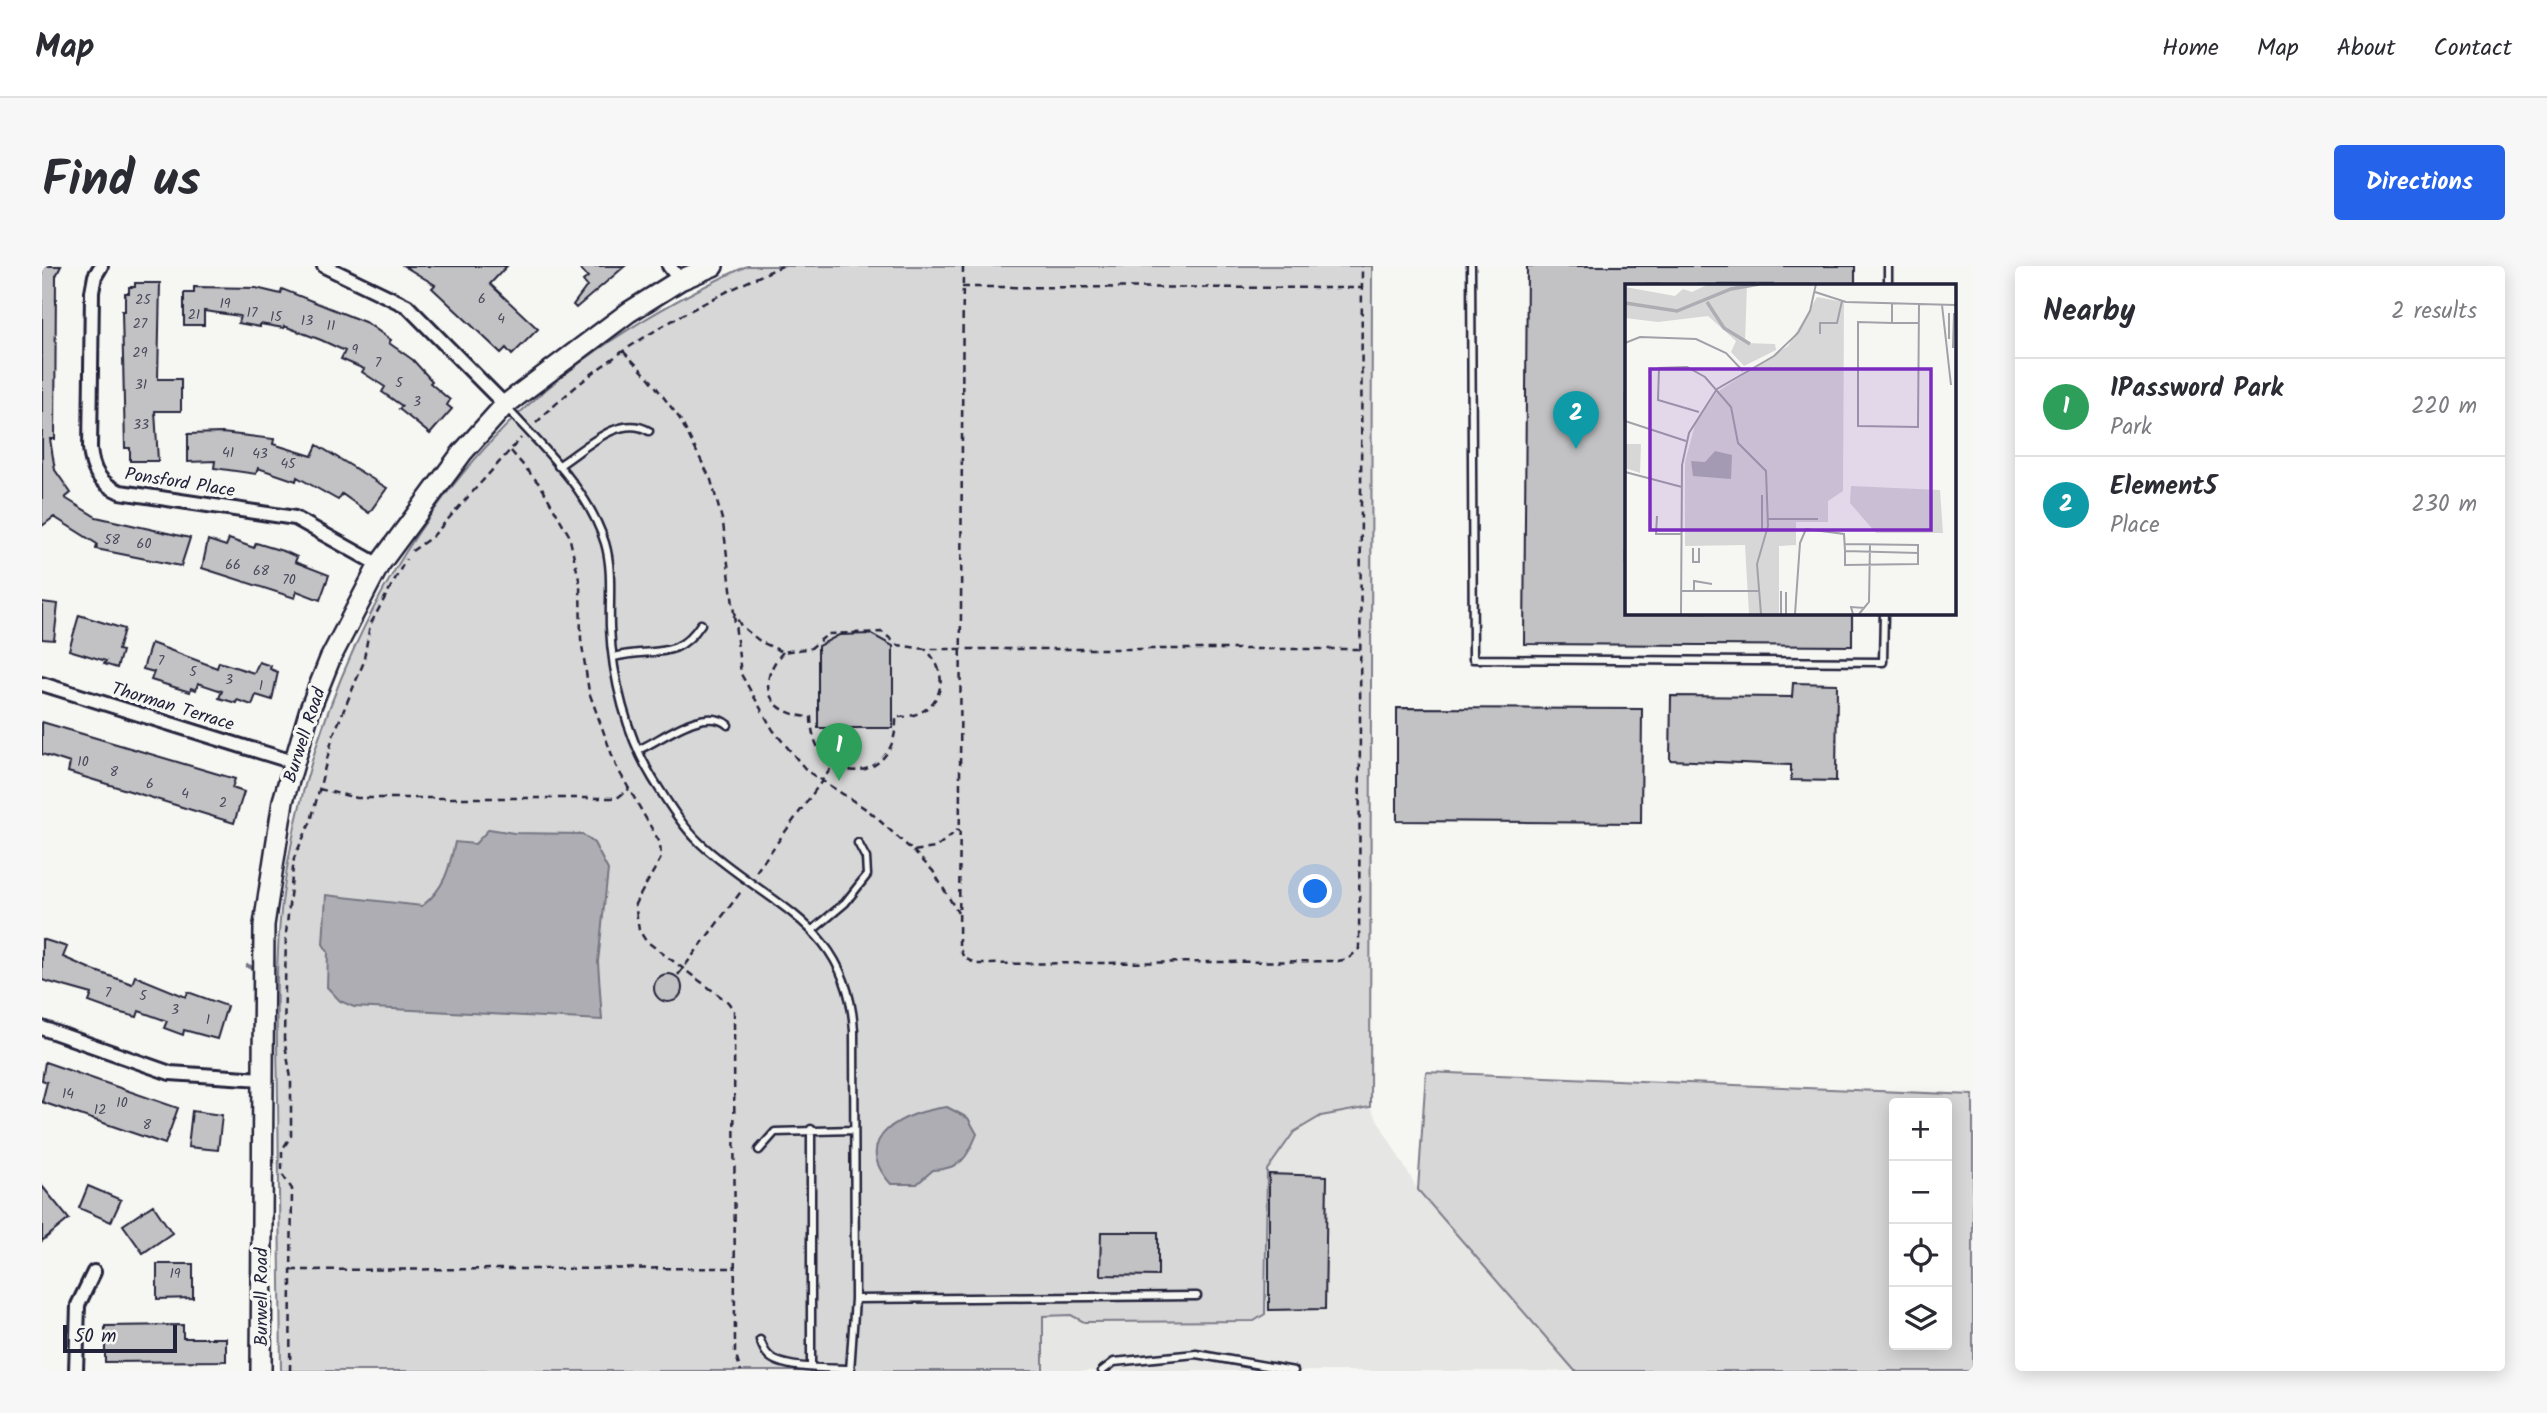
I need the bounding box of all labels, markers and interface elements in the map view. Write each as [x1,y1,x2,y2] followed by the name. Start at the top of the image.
[35,22,95,75] text: Map
[2162,29,2219,68] text: Home
[2257,29,2299,68] text: Map
[2337,29,2395,68] text: About
[2433,29,2512,68] text: Contact
[42,143,200,221] text: Find us
[2334,145,2505,220] button: Directions
[1625,284,1955,614] inset map
[478,288,486,310] house number: 6
[2043,288,2135,336] text: Nearby
[135,289,152,311] house number: 25
[219,293,231,315] house number: 19
[2391,294,2477,330] text: 2 results
[247,302,258,324] house number: 17
[188,304,200,326] house number: 21
[270,306,283,328] house number: 15
[497,308,505,330] house number: 4
[301,310,313,332] house number: 13
[133,313,148,335] house number: 27
[327,315,335,337] house number: 11
[352,339,359,361] house number: 9
[133,342,148,364] house number: 29
[375,352,382,374] house number: 7
[2110,368,2283,410] text: 1Password Park
[395,372,404,394] house number: 5
[135,374,147,396] house number: 31
[2063,389,2069,425] text: 1
[2411,389,2477,425] text: 220 m
[413,391,421,413] house number: 3
[1553,391,1599,449] pin: 2
[2110,410,2152,446] text: Park
[133,414,149,436] house number: 33
[222,442,234,464] house number: 41
[252,443,268,465] house number: 43
[280,453,297,475] house number: 45
[123,460,237,506] street label: Ponsford Place
[2110,466,2217,508] text: Element5
[2059,487,2073,523] text: 2
[2411,487,2477,523] text: 230 m
[2110,508,2160,544] text: Place
[104,529,121,551] house number: 58
[137,533,151,555] house number: 60
[225,554,241,576] house number: 66
[253,560,270,582] house number: 68
[282,569,296,591] house number: 70
[158,650,165,672] house number: 7
[189,661,198,683] house number: 5
[225,669,233,691] house number: 3
[108,675,238,740] street label: Thorman Terrace
[259,675,263,697] house number: 1
[276,683,335,787] street label: Burwell Road
[816,723,862,781] pin: 1
[77,751,89,773] house number: 10
[110,761,119,783] house number: 8
[146,773,154,795] house number: 6
[181,783,189,805] house number: 4
[219,792,227,814] house number: 2
[1298,874,1332,908] your location
[105,982,112,1004] house number: 7
[139,985,148,1007] house number: 5
[171,999,179,1021] house number: 3
[206,1009,210,1031] house number: 1
[62,1083,74,1105] house number: 14
[116,1092,128,1114] house number: 10
[1889,1098,1952,1350] map controls
[1889,1098,1952,1161] button: +
[94,1099,106,1121] house number: 12
[143,1114,152,1136] house number: 8
[1889,1161,1952,1224] button: −
[1889,1224,1952,1287] button: locate
[248,1247,277,1346] street label: Burwell Road
[169,1263,181,1285] house number: 19
[1889,1287,1952,1350] button: layers
[63,1322,177,1354] scale bar
[74,1322,116,1352] text: 50 m

